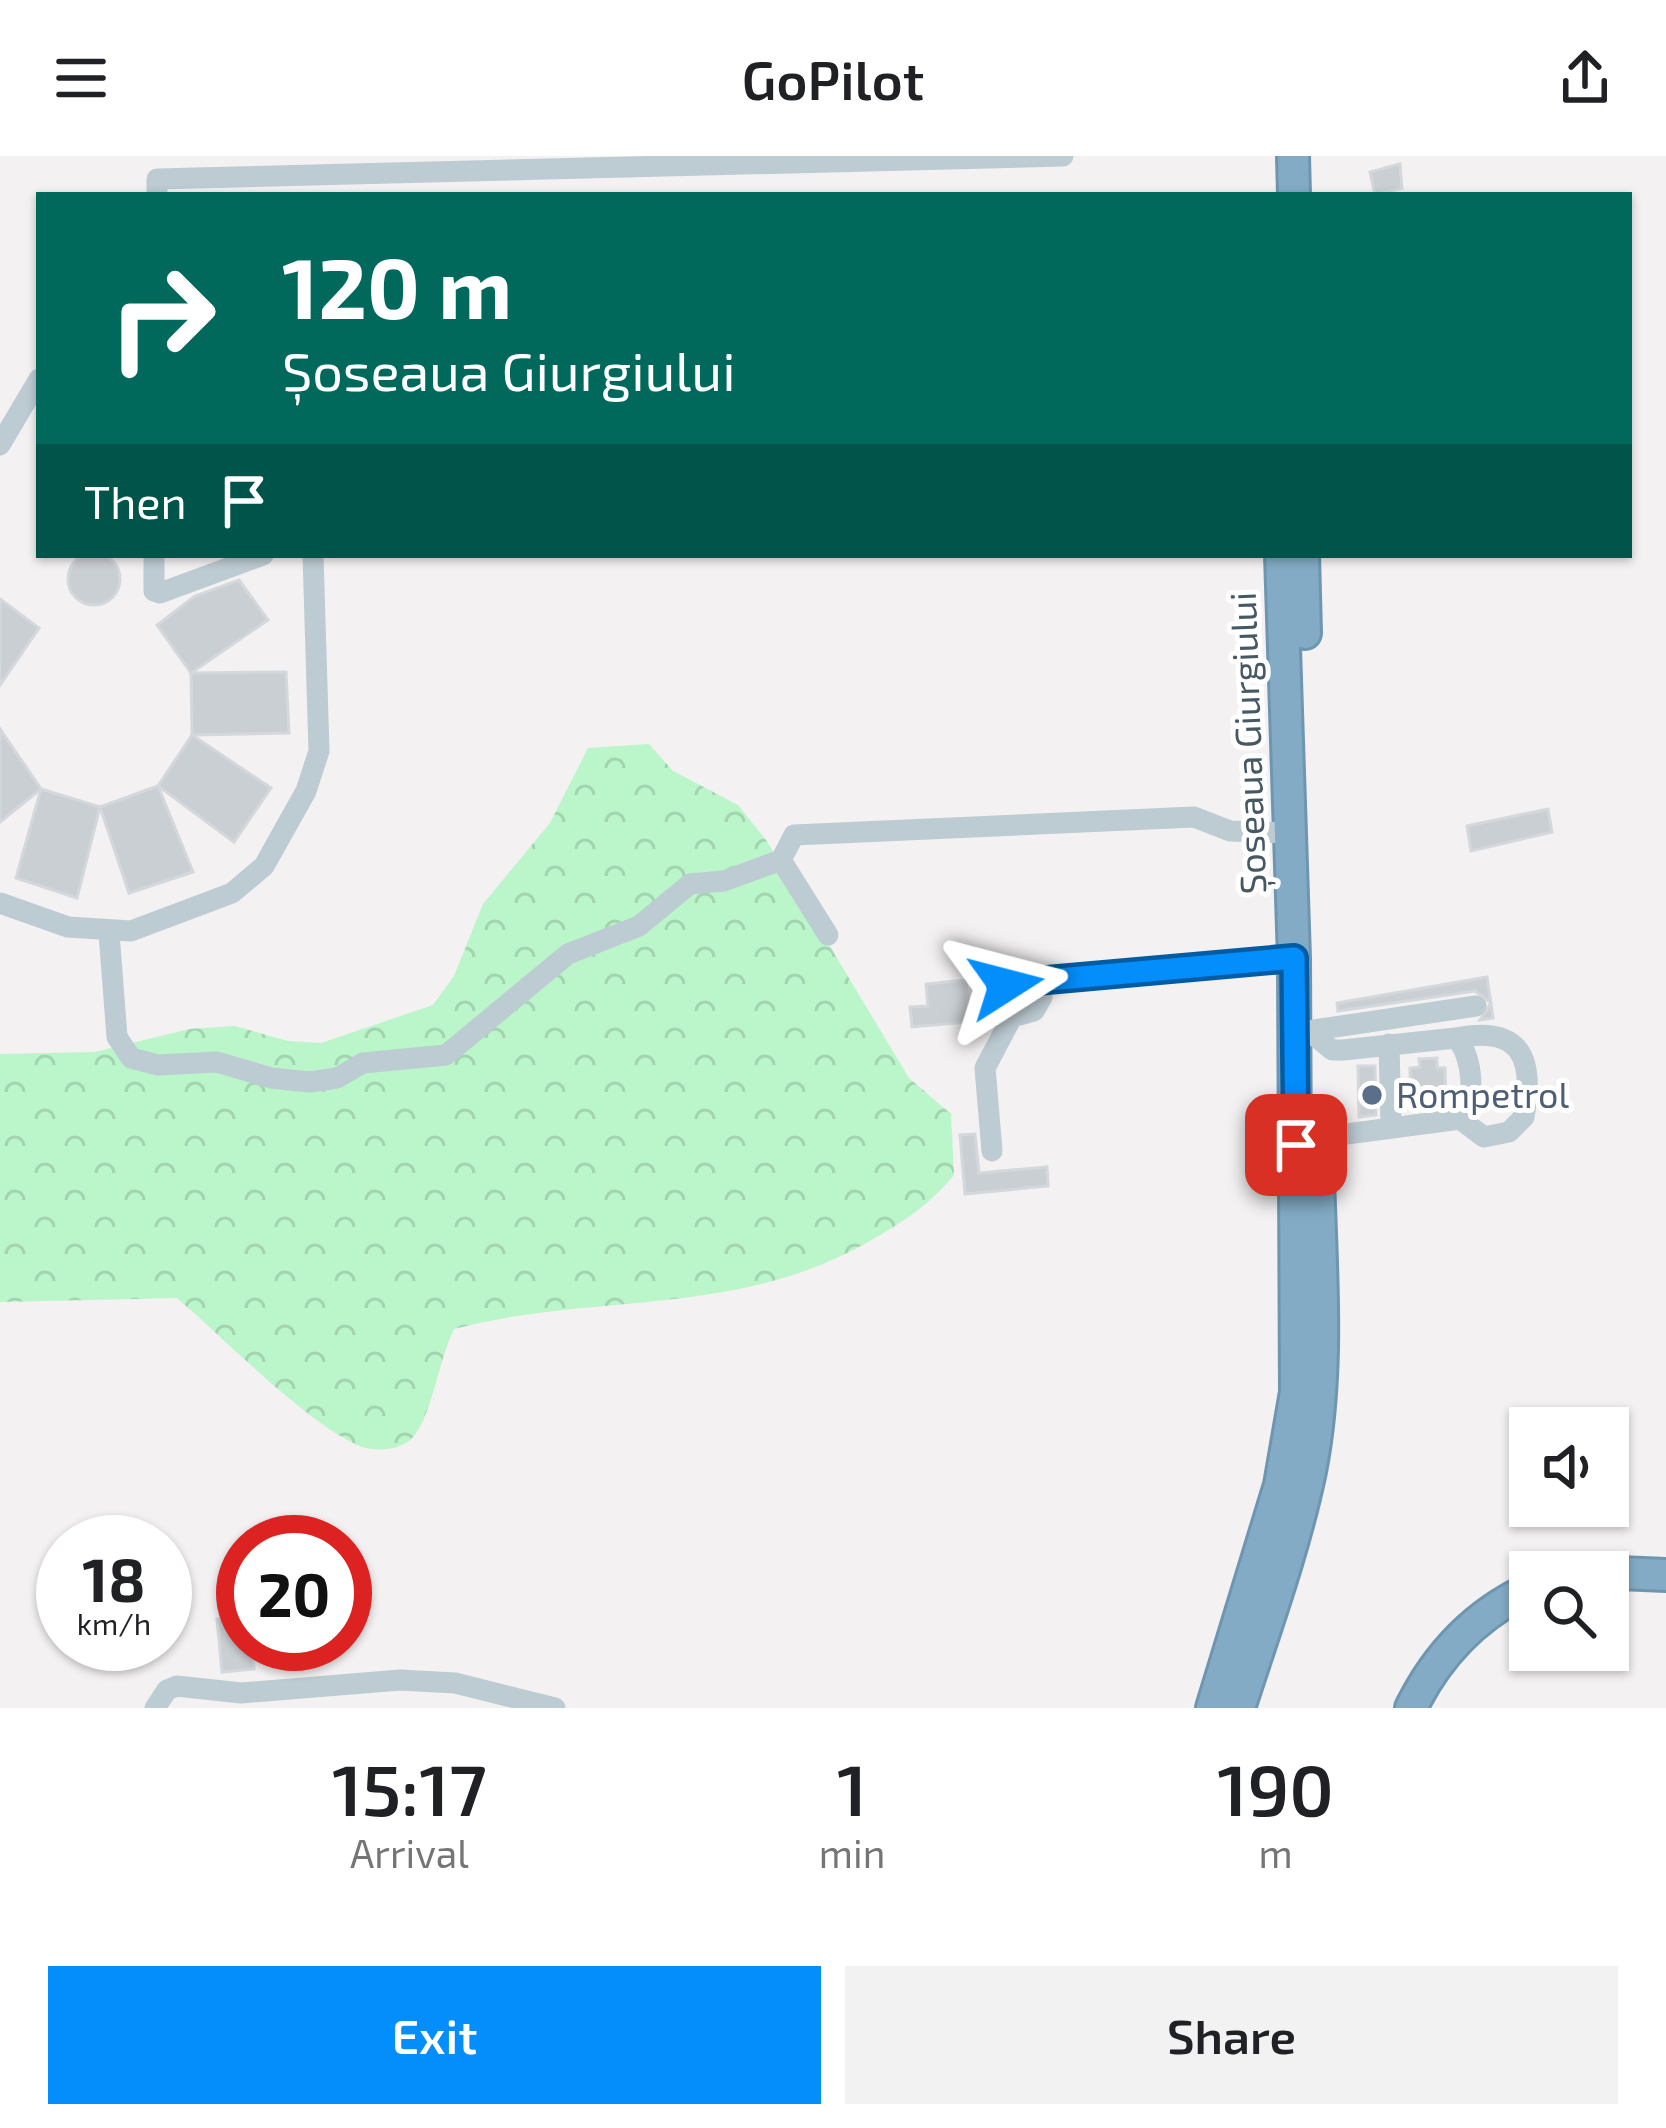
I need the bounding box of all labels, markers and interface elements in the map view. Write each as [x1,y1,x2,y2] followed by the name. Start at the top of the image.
[48,45,114,111] icon: menu
[1552,45,1618,111] icon: share
[742,46,924,111] text: GoPilot
[282,235,512,336] text: 120 m
[84,240,240,396] icon: right
[282,337,736,402] text: Șoseaua Giurgiului
[211,468,277,534] icon: arrive
[84,474,187,528] text: Then
[1220,591,1276,895] street label: Șoseaua Giurgiului
[943,922,1069,1048] position arrow
[1396,1072,1569,1115] place label: Rompetrol
[1359,1082,1385,1108] marker: Rompetrol
[1245,1094,1347,1196] pin
[1263,1112,1329,1178] icon: arrive
[1509,1407,1629,1671] map controls
[1509,1407,1629,1527] button: sound
[216,1515,372,1671] speed limit sign: 20
[82,1542,146,1614] text: 18
[1509,1551,1629,1671] button: search
[77,1605,151,1641] text: km/h
[332,1744,487,1830] text: 15:17
[837,1744,867,1830] text: 1
[1217,1744,1334,1830] text: 190
[350,1829,469,1876] text: Arrival
[819,1829,885,1876] text: min
[1259,1829,1293,1876] text: m
[48,1966,821,2104] button: Exit
[845,1966,1618,2104] button: Share

